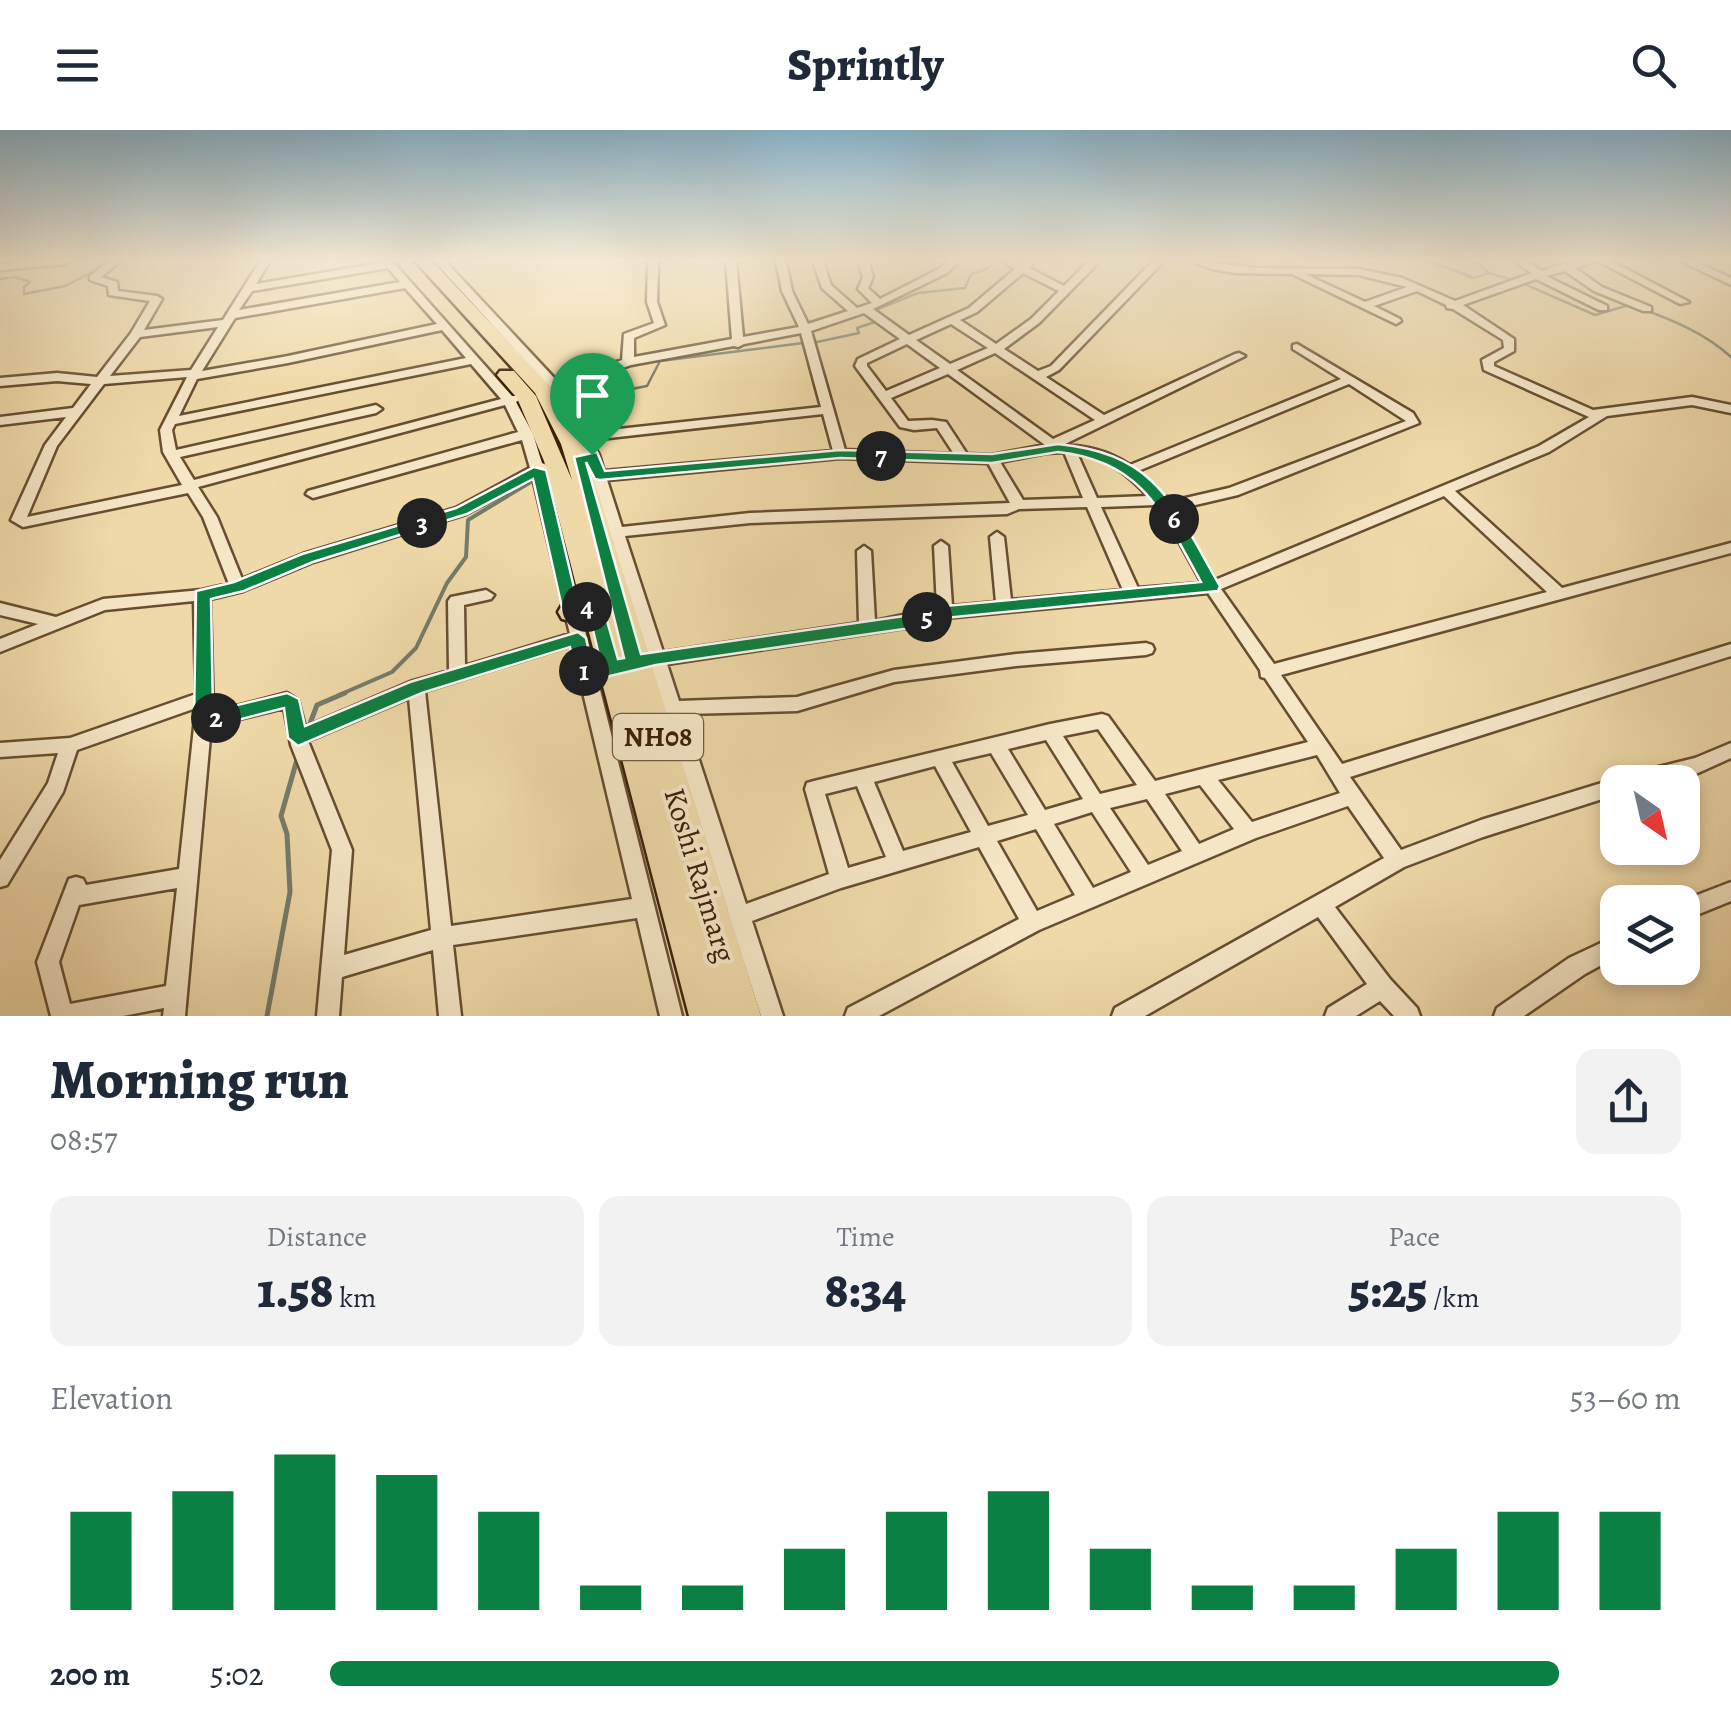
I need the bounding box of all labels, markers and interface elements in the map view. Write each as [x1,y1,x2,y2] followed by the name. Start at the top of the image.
[788,34,943,96] text: Sprintly
[50,38,105,93] icon: menu
[1626,38,1681,93] icon: search
[550,353,635,456] pin
[565,368,620,423] icon: arrive
[856,431,906,481] pin: 7
[875,437,887,475] text: 7
[1149,494,1199,544] pin: 6
[397,498,447,548] pin: 3
[1167,500,1181,538] text: 6
[416,504,428,542] text: 3
[562,582,612,632] pin: 4
[580,588,594,626] text: 4
[902,592,952,642] pin: 5
[921,598,933,636] text: 5
[559,646,609,696] pin: 1
[579,652,589,690] text: 1
[191,693,241,743] pin: 2
[209,699,223,737] text: 2
[613,714,703,760] road number: NH08
[1600,765,1700,865] north arrow
[1600,765,1700,985] map controls
[655,783,745,967] street label: Koshi Rajmarg
[1600,885,1700,985] button: layers
[50,1042,349,1117] text: Morning run
[1576,1049,1681,1154] button: share
[50,1117,117,1161] text: 08:57
[267,1218,367,1256] text: Distance
[836,1218,895,1256] text: Time
[1388,1218,1440,1256] text: Pace
[257,1256,334,1324] text: 1.58
[825,1256,906,1324] text: 8:34
[1349,1256,1428,1324] text: 5:25
[334,1279,376,1317] text: km
[1428,1279,1480,1317] text: /km
[50,1376,173,1420] text: Elevation
[1570,1376,1681,1420] text: 53–60 m
[50,1652,130,1696] text: 200 m
[210,1652,264,1696] text: 5:02

